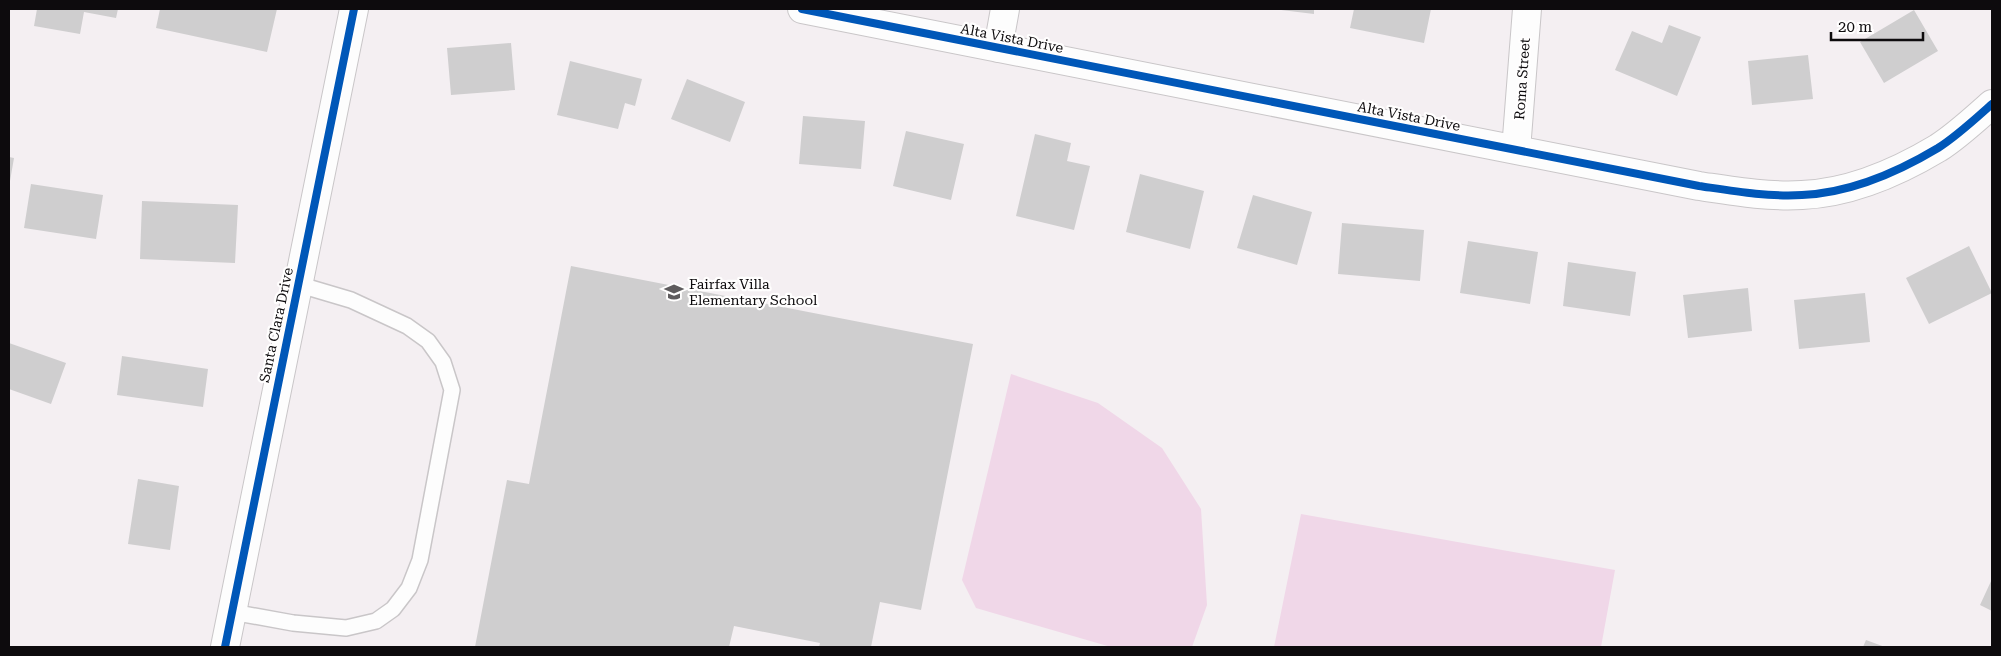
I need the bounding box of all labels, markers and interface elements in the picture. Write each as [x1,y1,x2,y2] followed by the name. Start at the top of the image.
[1831,10,1924,42] scale bar
[1838,18,1873,36] text: 20 m
[959,20,1065,56] street label: Alta Vista Drive
[1511,37,1533,121] street label: Roma Street
[1356,98,1462,134] street label: Alta Vista Drive
[256,266,296,384] street label: Santa Clara Drive
[689,276,818,308] place label: Fairfax Villa Elementary School
[663,281,685,303] school or university icon: Fairfax Villa Elementary School

